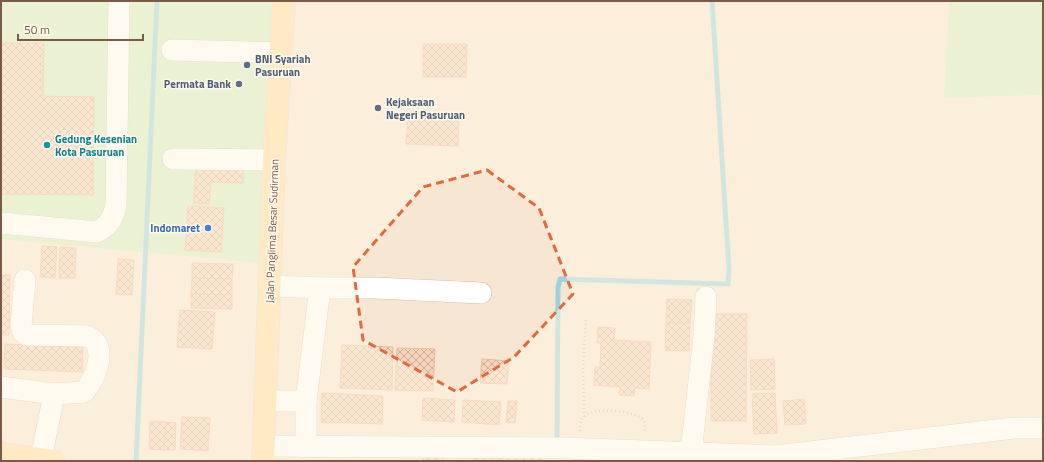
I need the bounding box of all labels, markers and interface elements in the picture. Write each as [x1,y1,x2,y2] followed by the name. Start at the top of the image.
[18,16,143,42] scale bar
[24,20,50,39] text: 50 m
[255,51,310,80] place label: BNI Syariah Pasuruan
[242,60,252,70] marker: BNI Syariah Pasuruan
[164,76,231,92] place label: Permata Bank
[234,79,244,89] marker: Permata Bank
[386,94,465,123] place label: Kejaksaan Negeri Pasuruan
[373,103,383,113] marker: Kejaksaan Negeri Pasuruan
[55,131,137,160] place label: Gedung Kesenian Kota Pasuruan
[42,140,52,150] marker: Gedung Kesenian Kota Pasuruan
[261,159,283,303] street label: Jalan Panglima Besar Sudirman
[150,220,200,236] place label: Indomaret
[203,223,213,233] marker: Indomaret

